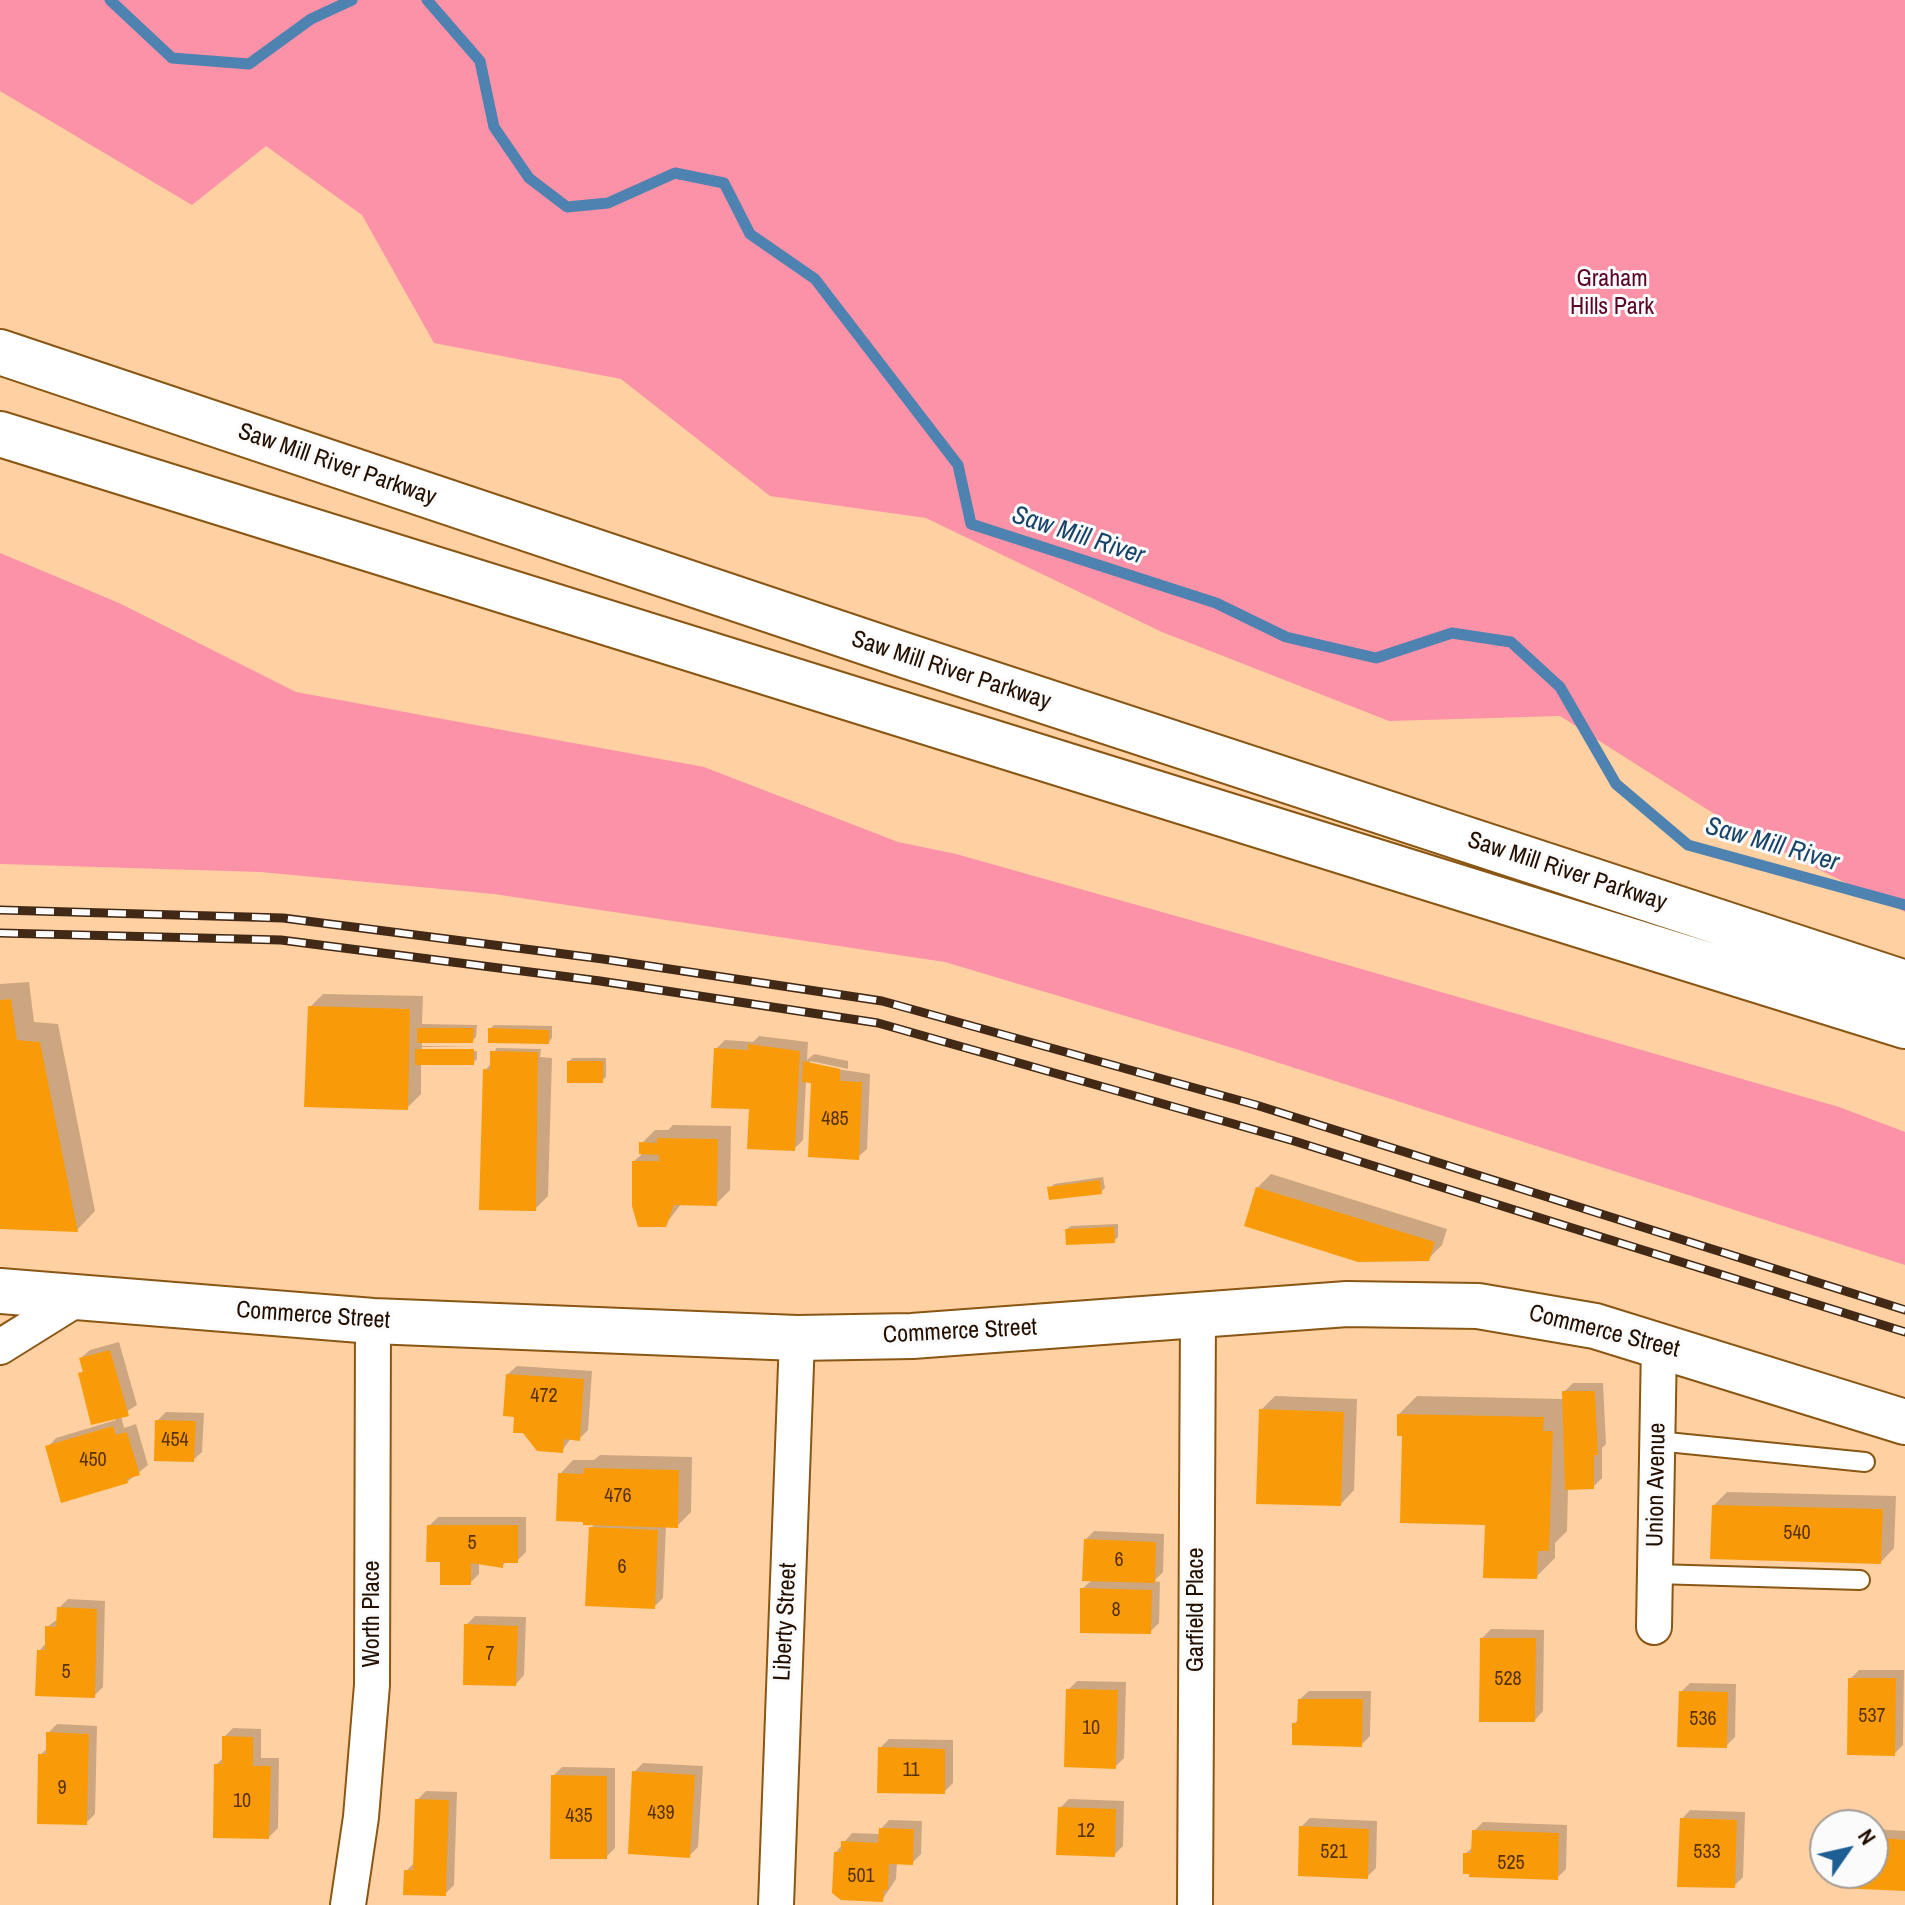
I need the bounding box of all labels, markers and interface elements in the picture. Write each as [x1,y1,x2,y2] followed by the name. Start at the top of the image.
[1570,266,1654,322] park label: Graham Hills Park
[234,418,440,512] street label: Saw Mill River Parkway
[1008,500,1148,572] water label: Saw Mill River
[848,625,1054,717] street label: Saw Mill River Parkway
[1702,811,1842,879] water label: Saw Mill River
[1464,826,1670,918] street label: Saw Mill River Parkway
[821,1108,849,1132] house number: 485
[235,1296,391,1336] street label: Commerce Street
[1526,1299,1682,1365] street label: Commerce Street
[882,1314,1038,1350] street label: Commerce Street
[530,1385,558,1409] house number: 472
[1642,1423,1672,1547] street label: Union Avenue
[161,1429,189,1453] house number: 454
[79,1449,107,1473] house number: 450
[604,1485,632,1509] house number: 476
[1783,1522,1811,1546] house number: 540
[467,1532,477,1556] house number: 5
[1183,1548,1211,1672] street label: Garfield Place
[1114,1549,1124,1573] house number: 6
[617,1556,627,1580] house number: 6
[359,1561,387,1667] street label: Worth Place
[769,1562,803,1682] street label: Liberty Street
[1111,1599,1121,1623] house number: 8
[485,1643,495,1667] house number: 7
[61,1661,71,1685] house number: 5
[1494,1668,1522,1692] house number: 528
[1858,1705,1886,1729] house number: 537
[1689,1708,1717,1732] house number: 536
[1082,1717,1100,1741] house number: 10
[902,1759,920,1783] house number: 11
[57,1777,67,1801] house number: 9
[233,1790,251,1814] house number: 10
[647,1802,675,1826] house number: 439
[565,1805,593,1829] house number: 435
[1809,1809,1889,1889] north arrow
[1077,1820,1095,1844] house number: 12
[1851,1823,1883,1850] text: N
[1320,1841,1348,1865] house number: 521
[1693,1841,1721,1865] house number: 533
[1497,1852,1525,1876] house number: 525
[847,1865,875,1889] house number: 501

